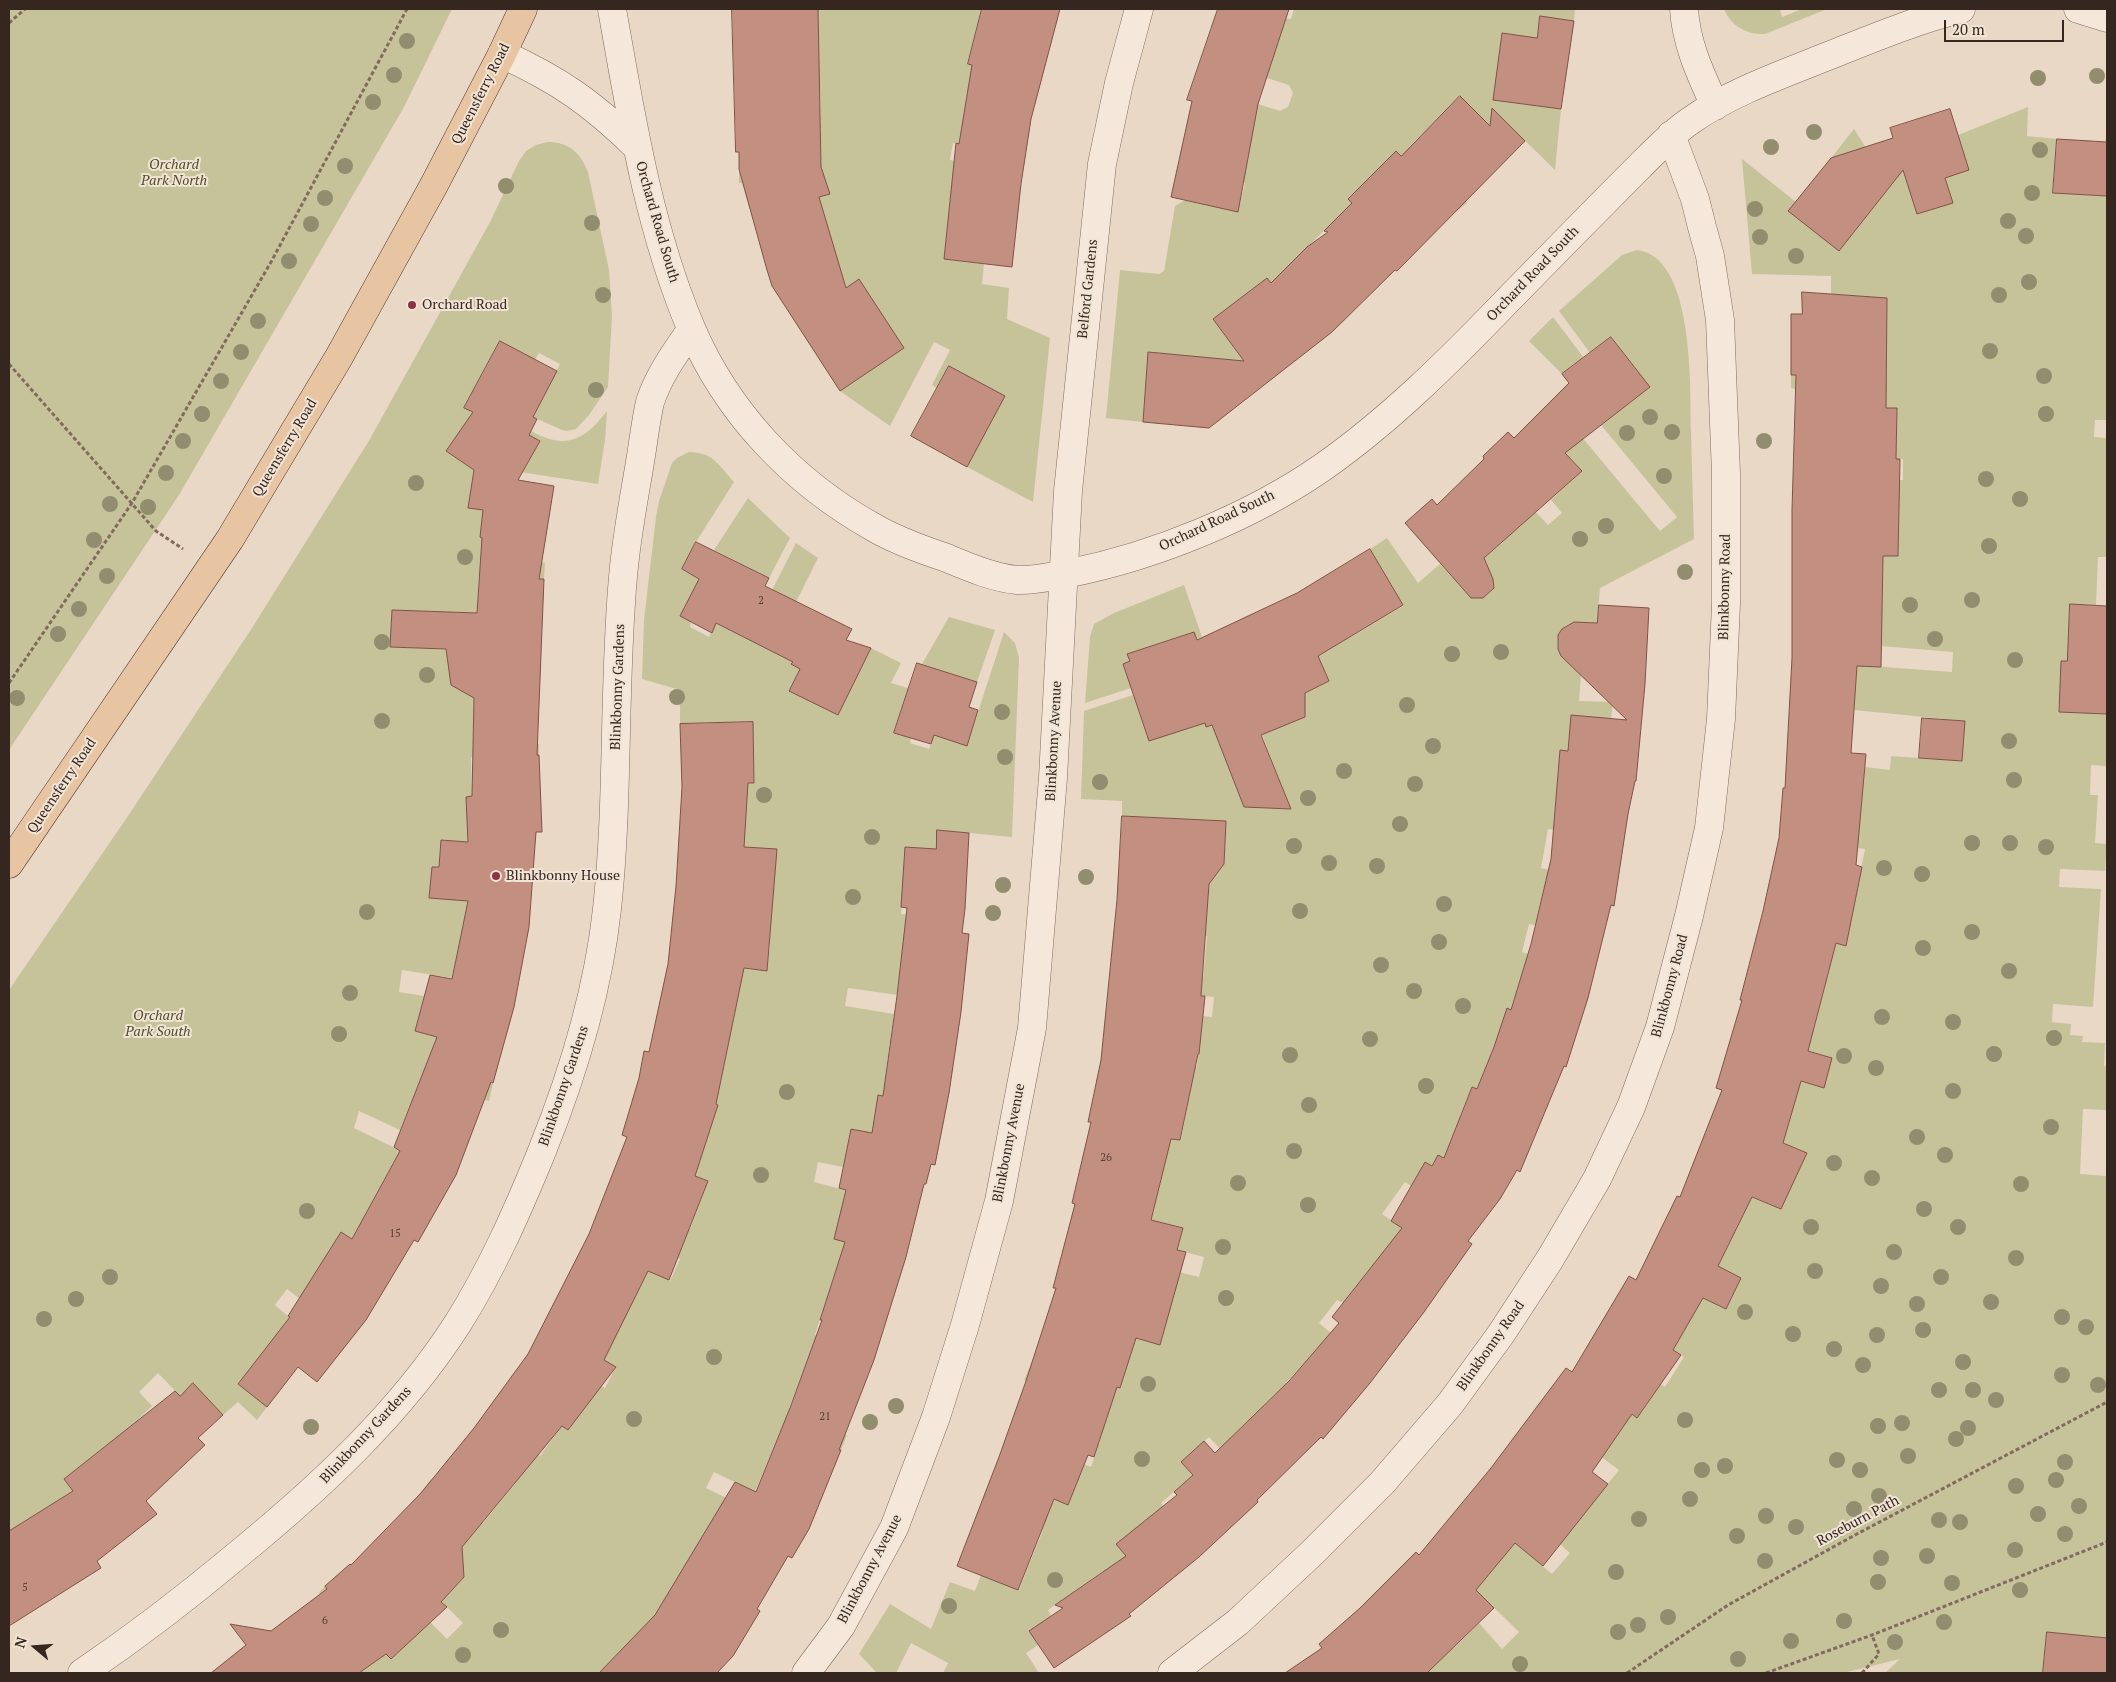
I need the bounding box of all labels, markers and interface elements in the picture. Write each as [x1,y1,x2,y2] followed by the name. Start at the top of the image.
[1946,10,2066,42] scale bar
[1952,19,1985,39] text: 20 m
[448,41,514,147] street label: Queensferry Road
[141,157,207,190] park label: Orchard Park North
[632,159,682,285] street label: Orchard Road South
[1483,223,1583,325] street label: Orchard Road South
[1074,238,1102,340] street label: Belford Gardens
[422,297,507,313] place label: Orchard Road
[406,299,418,311] marker: Orchard Road
[249,396,321,500] street label: Queensferry Road
[1157,487,1277,555] street label: Orchard Road South
[1716,534,1734,640] street label: Blinkbonny Road
[758,594,764,608] house number: 2
[607,624,629,750] street label: Blinkbonny Gardens
[1042,680,1066,802] street label: Blinkbonny Avenue
[24,735,100,837] street label: Queensferry Road
[506,868,620,884] place label: Blinkbonny House
[490,870,502,882] marker: Blinkbonny House
[1648,932,1692,1040] street label: Blinkbonny Road
[125,1008,191,1040] park label: Orchard Park South
[535,1024,593,1148] street label: Blinkbonny Gardens
[989,1082,1029,1204] street label: Blinkbonny Avenue
[1100,1151,1112,1165] house number: 26
[389,1227,401,1241] house number: 15
[1454,1298,1528,1394] street label: Blinkbonny Road
[317,1383,415,1487] street label: Blinkbonny Gardens
[819,1410,831,1424] house number: 21
[1814,1492,1902,1550] street label: Roseburn Path
[834,1512,906,1626] street label: Blinkbonny Avenue
[22,1581,28,1595] house number: 5
[322,1614,328,1628] house number: 6
[10,1622,60,1672] north arrow
[10,1634,31,1650] text: N

